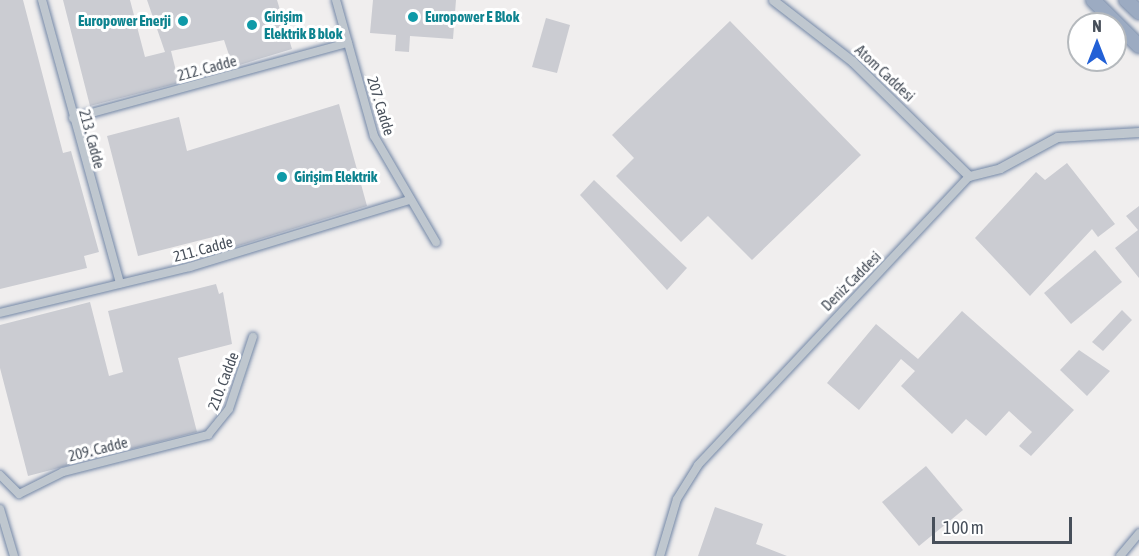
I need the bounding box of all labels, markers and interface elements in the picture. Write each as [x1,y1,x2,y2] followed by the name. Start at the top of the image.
[264,7,342,42] place label: Girişim Elektrik B blok
[425,8,519,26] place label: Europower E Blok
[406,10,420,24] marker: Europower E Blok
[78,12,171,30] place label: Europower Enerji
[1067,12,1127,72] north arrow
[176,14,190,28] marker: Europower Enerji
[1092,17,1102,35] text: N
[245,18,259,32] marker: Girişim Elektrik B blok
[851,41,919,105] street label: Atom Caddesi
[175,51,239,85] street label: 212. Cadde
[364,74,398,138] street label: 207. Cadde
[75,107,109,171] street label: 213. Cadde
[294,168,377,186] place label: Girişim Elektrik
[275,170,289,184] marker: Girişim Elektrik
[171,232,235,266] street label: 211. Cadde
[817,247,885,315] street label: Deniz Caddesi
[204,349,242,413] street label: 210. Cadde
[66,433,130,465] street label: 209. Cadde
[935,505,1074,543] scale bar
[943,517,984,538] text: 100 m

